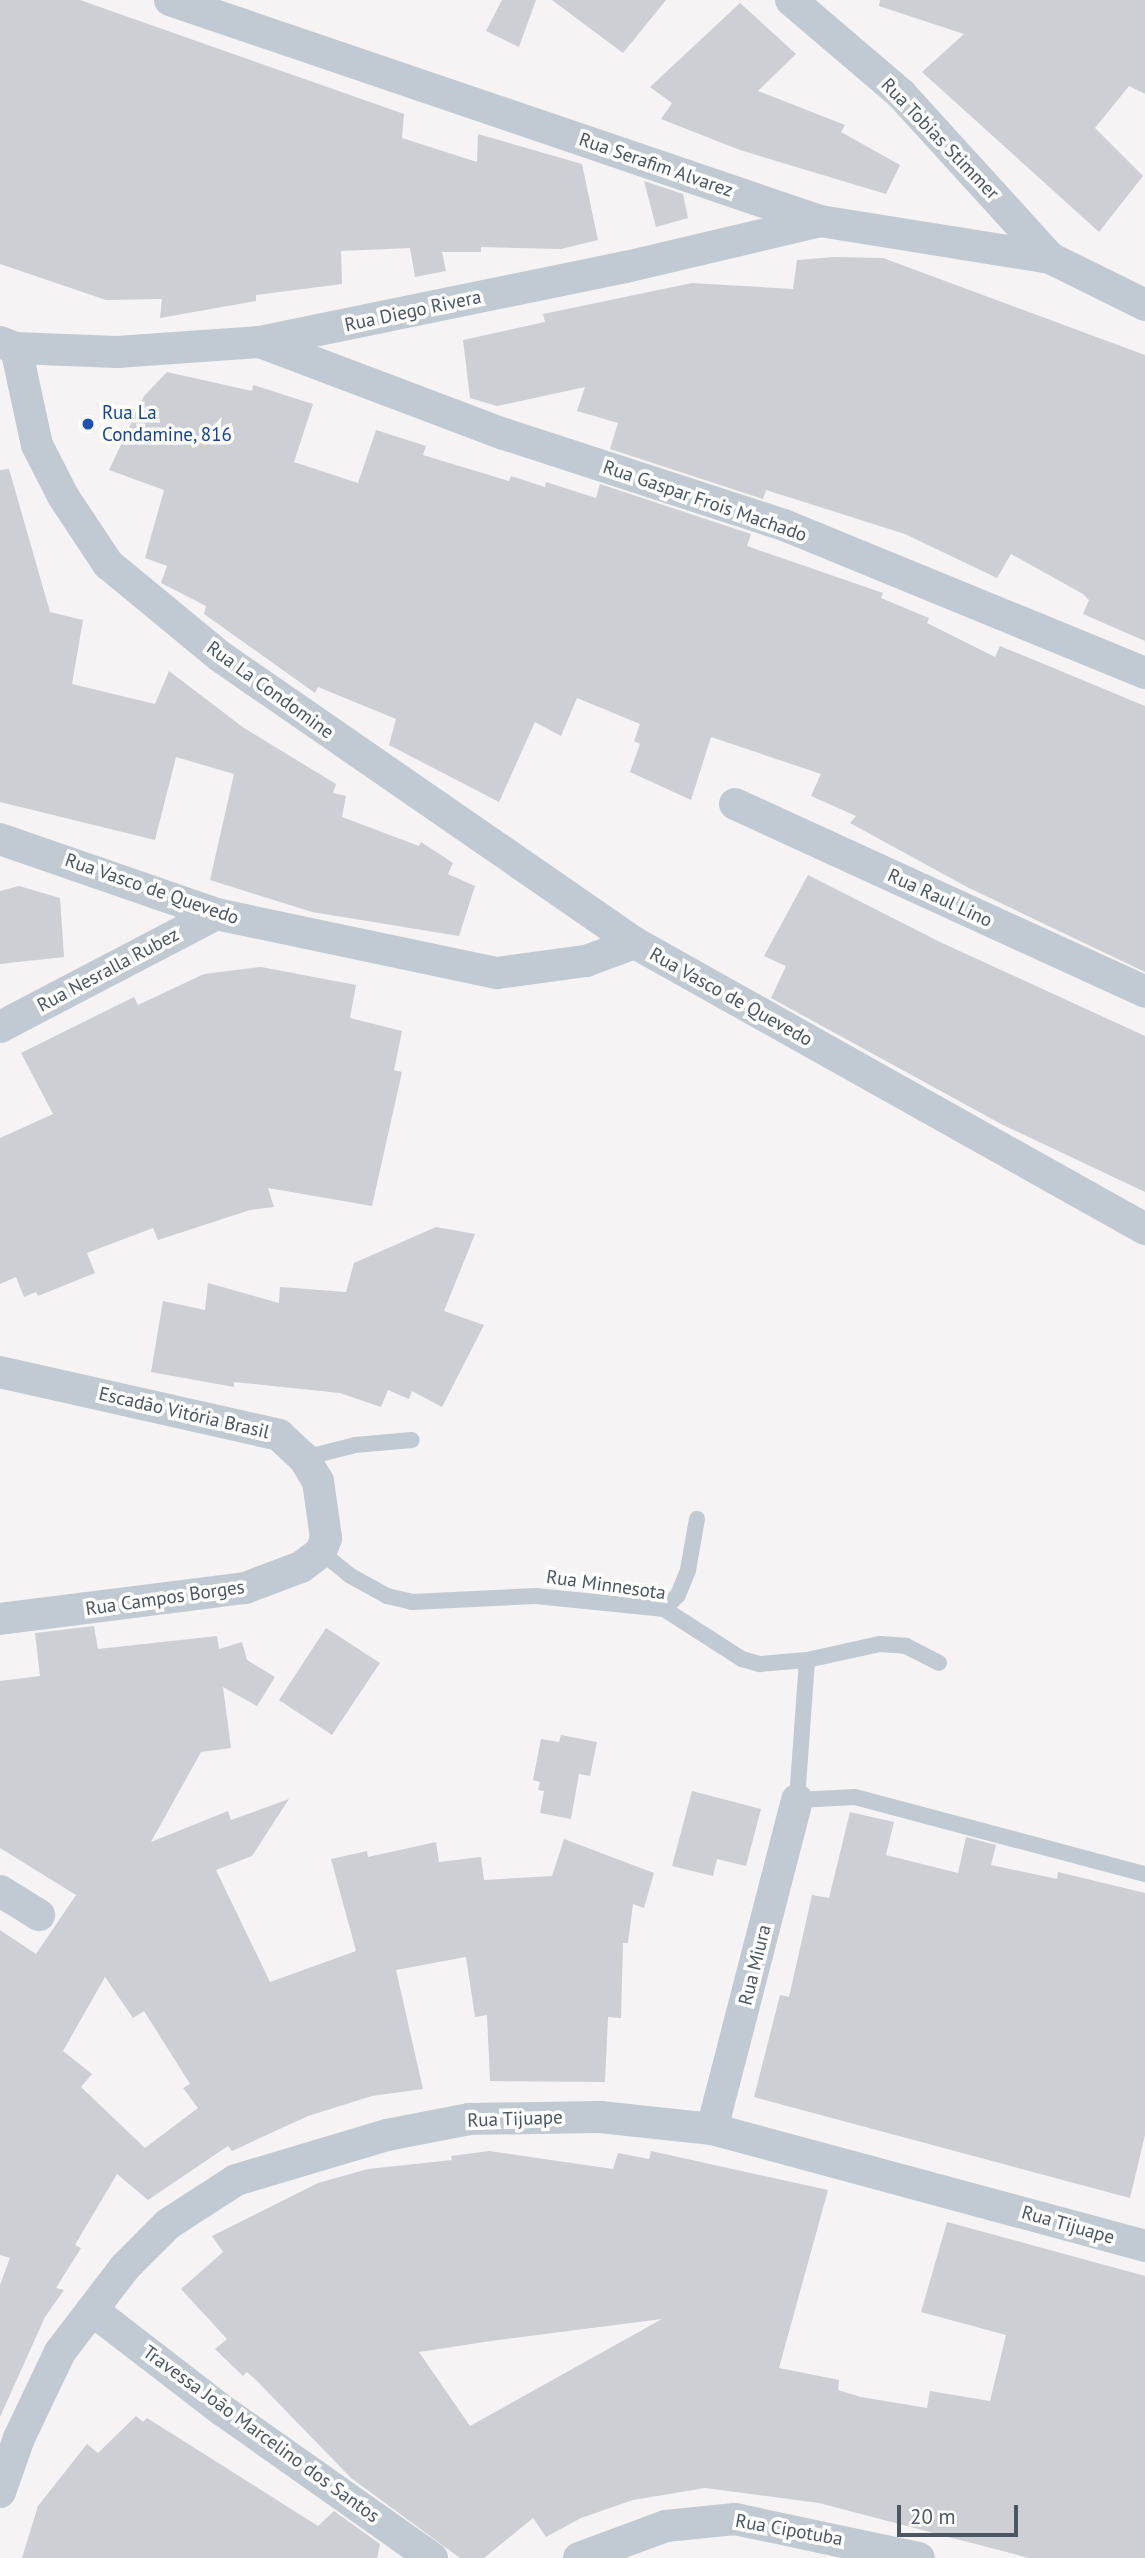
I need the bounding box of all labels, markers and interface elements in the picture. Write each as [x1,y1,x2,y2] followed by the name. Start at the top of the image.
[876,73,1004,205] street label: Rua Tobias Stimmer
[576,128,736,202] street label: Rua Serafim Alvarez
[343,285,483,337] street label: Rua Diego Rivera
[102,402,233,446] place label: Rua La Condamine, 816
[80,416,96,432] marker: Rua La Condamine, 816
[600,455,810,547] street label: Rua Gaspar Frois Machado
[202,636,338,744] street label: Rua La Condomine
[62,848,242,930] street label: Rua Vasco de Quevedo
[884,864,996,932] street label: Rua Raul Lino
[33,923,183,1017] street label: Rua Nesralla Rubez
[645,943,817,1051] street label: Rua Vasco de Quevedo
[96,1382,272,1444] street label: Escadão Vitória Brasil
[545,1565,667,1605] street label: Rua Minnesota
[84,1576,246,1620] street label: Rua Campos Borges
[734,1922,776,2008] street label: Rua Miura
[467,2106,563,2132] street label: Rua Tijuape
[1019,2201,1117,2249] street label: Rua Tijuape
[138,2341,384,2527] street label: Travessa João Marcelino dos Santos
[900,2492,1021,2536] scale bar
[910,2503,956,2530] text: 20 m
[734,2509,844,2551] street label: Rua Cipotuba

